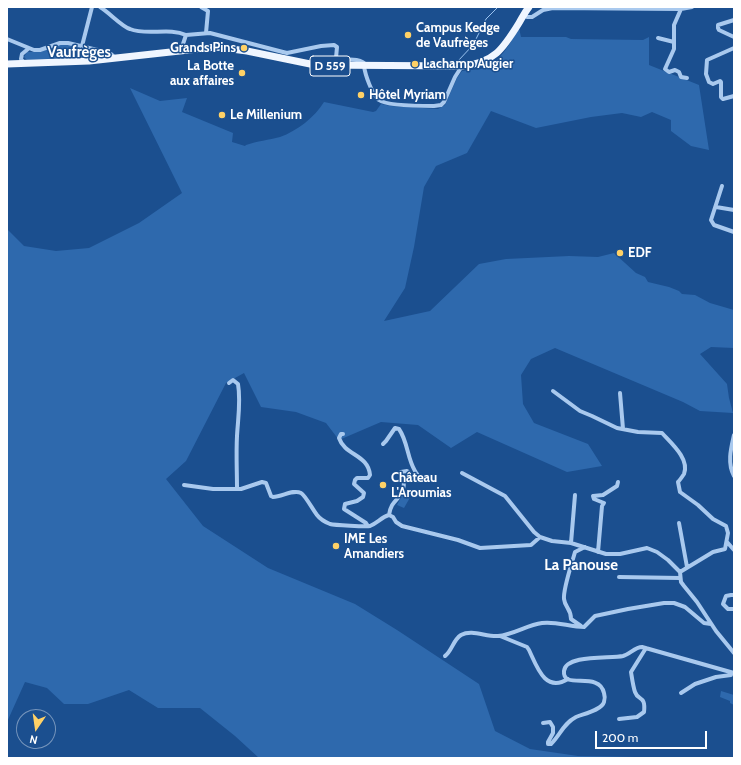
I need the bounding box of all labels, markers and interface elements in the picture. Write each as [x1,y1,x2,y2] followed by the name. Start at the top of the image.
[416,20,500,51] place label: Campus Kedge de Vaufrèges
[403,30,413,40] marker: Campus Kedge de Vaufrèges
[170,40,236,56] place label: Grands Pins
[239,43,249,53] marker: Grands Pins
[47,44,111,62] district label: Vaufrèges
[310,56,350,76] road number: D 559
[423,56,513,72] place label: Lachamp Augier
[170,58,234,89] place label: La Botte aux affaires
[410,59,420,69] marker: Lachamp Augier
[237,68,247,78] marker: La Botte aux affaires
[369,87,446,103] place label: Hôtel Myriam
[356,90,366,100] marker: Hôtel Myriam
[230,107,302,123] place label: Le Millenium
[217,110,227,120] marker: Le Millenium
[628,245,652,261] place label: EDF
[615,248,625,258] marker: EDF
[391,470,452,501] place label: Château L'Aroumias
[378,480,388,490] marker: Château L'Aroumias
[344,531,404,562] place label: IME Les Amandiers
[331,541,341,551] marker: IME Les Amandiers
[544,557,618,575] district label: La Panouse
[16,709,56,749] north arrow
[597,723,709,749] scale bar
[602,730,638,745] text: 200 m
[28,732,39,747] text: N

